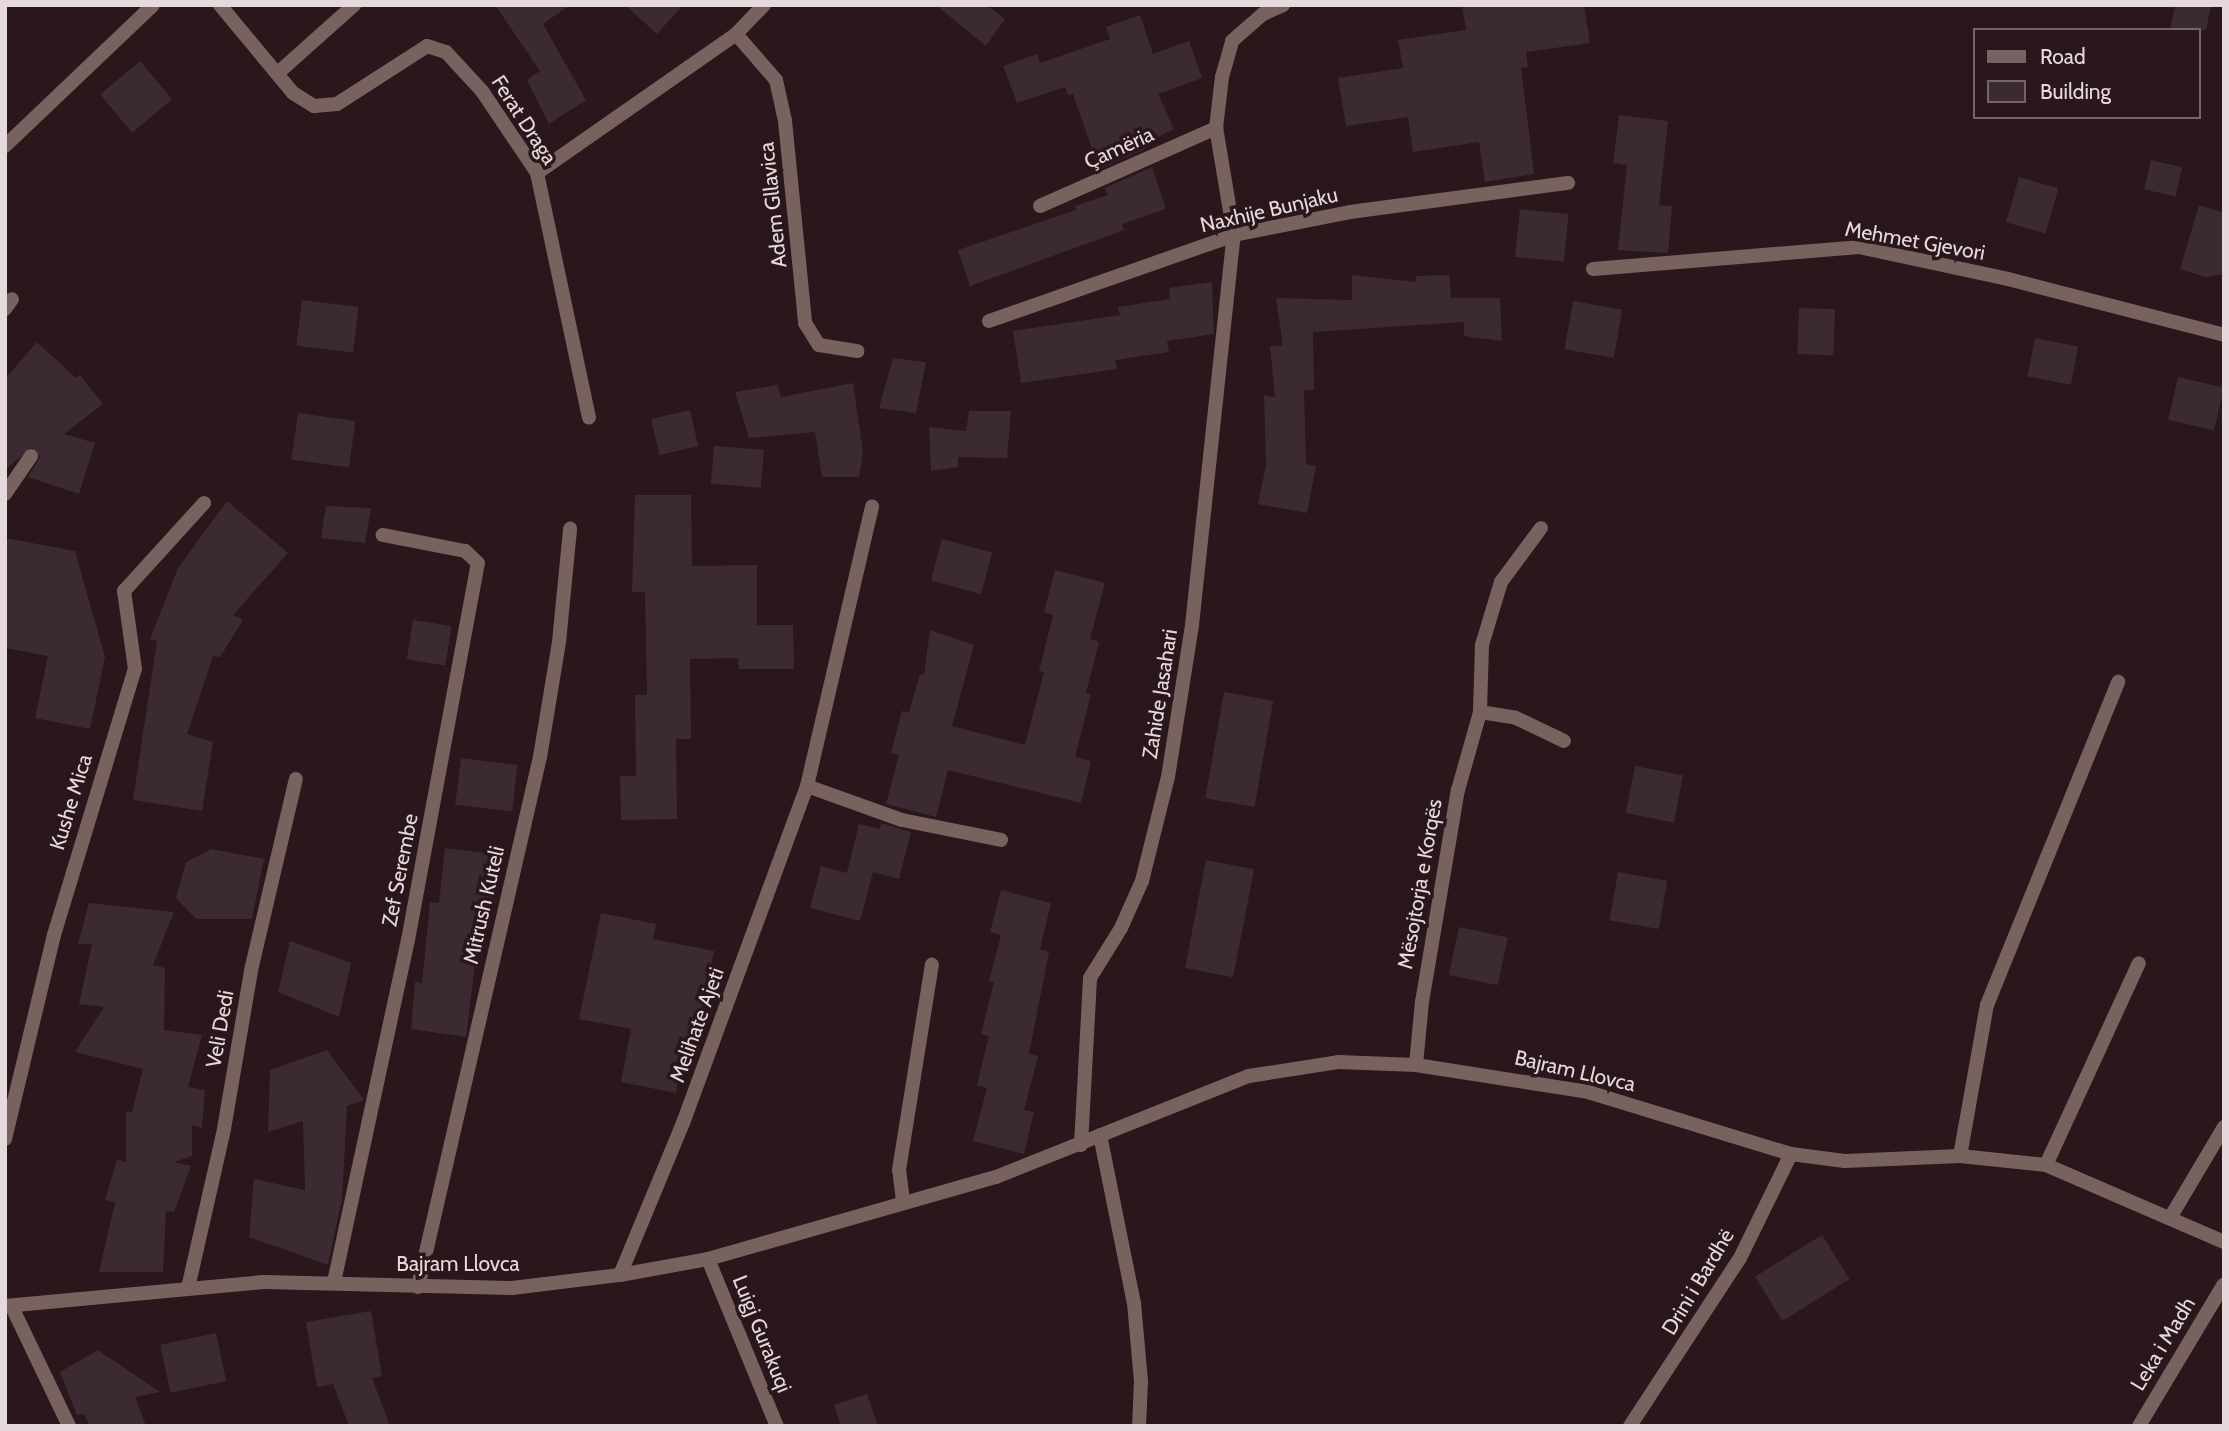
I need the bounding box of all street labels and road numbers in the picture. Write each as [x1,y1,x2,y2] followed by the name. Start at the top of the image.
[486,71,562,169] street label: Ferat Draga
[1080,122,1158,174] street label: Çamëria
[754,141,792,269] street label: Adem Gllavica
[1198,182,1340,238] street label: Naxhije Bunjaku
[1843,216,1987,266] street label: Mehmet Gjevori
[1137,627,1183,761] street label: Zahide Jasahari
[45,751,97,853] street label: Kushe Mica
[1393,797,1447,971] street label: Mësojtorja e Korqës
[377,811,423,929] street label: Zef Serembe
[458,844,510,966] street label: Mitrush Kuteli
[665,964,729,1086] street label: Melihate Ajeti
[201,988,239,1070] street label: Veli Dedi
[1512,1045,1638,1097] street label: Bajram Llovca
[1657,1224,1739,1340] street label: Drini i Bardhë
[396,1251,520,1277] street label: Bajram Llovca
[727,1272,797,1396] street label: Luigj Gurakuqi
[2125,1293,2201,1395] street label: Leka i Madh

